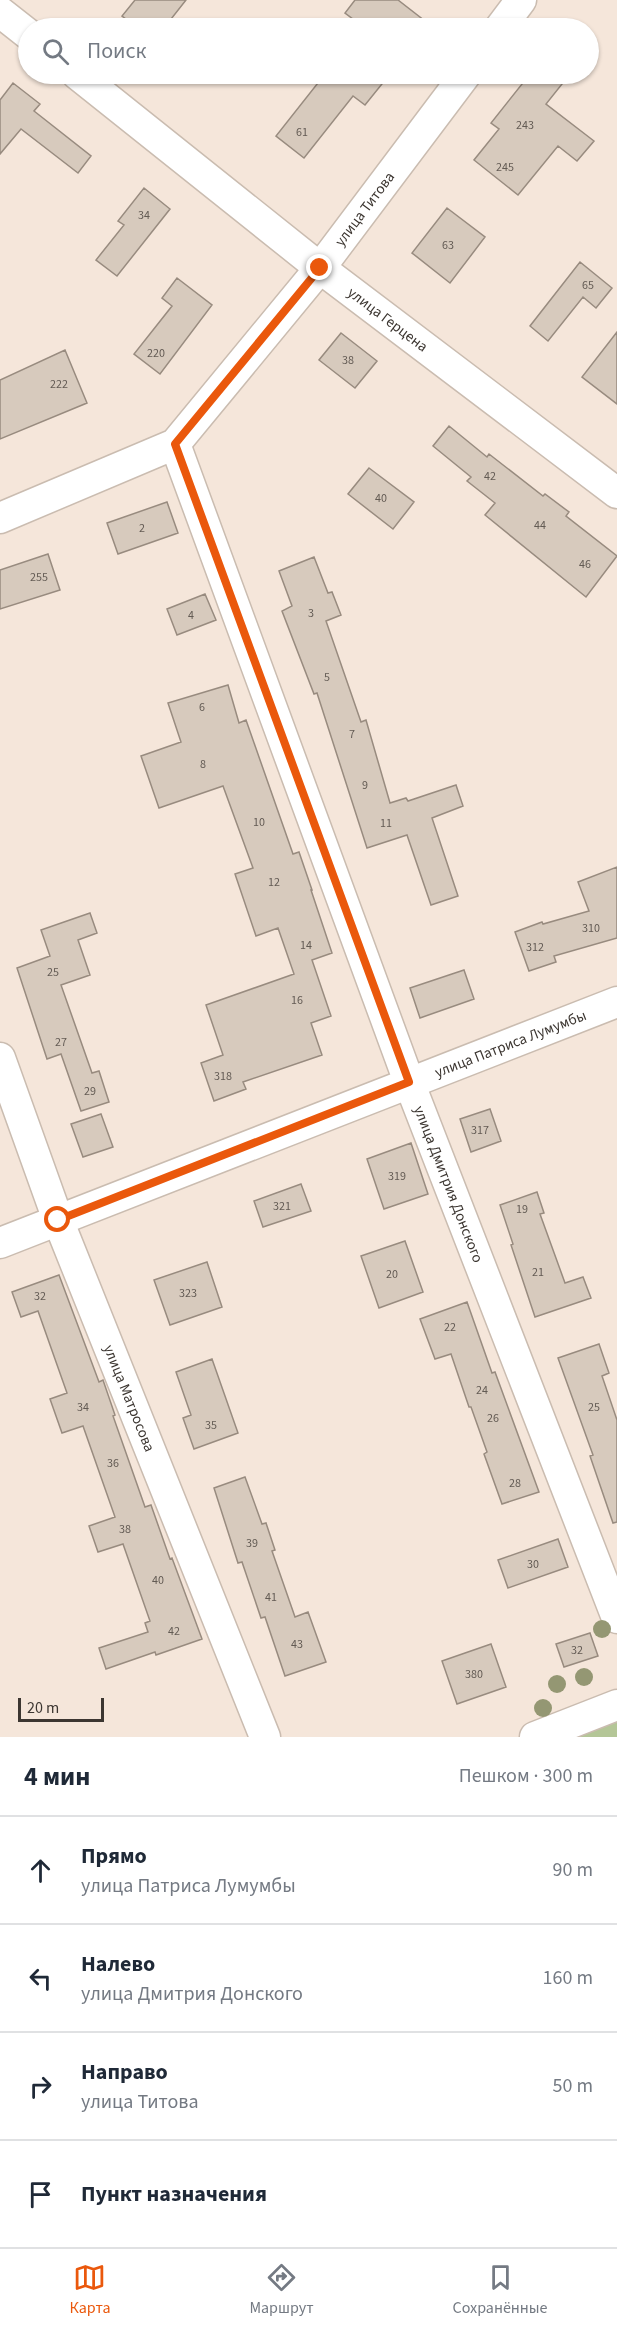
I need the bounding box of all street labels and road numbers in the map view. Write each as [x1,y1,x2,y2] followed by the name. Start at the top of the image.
[330,168,400,251] street label: улица Титова
[343,282,432,357] street label: улица Герцена
[432,1005,590,1083] street label: улица Патриса Лумумбы
[408,1103,488,1266] street label: улица Дмитрия Донского
[98,1342,160,1455] street label: улица Матросова

